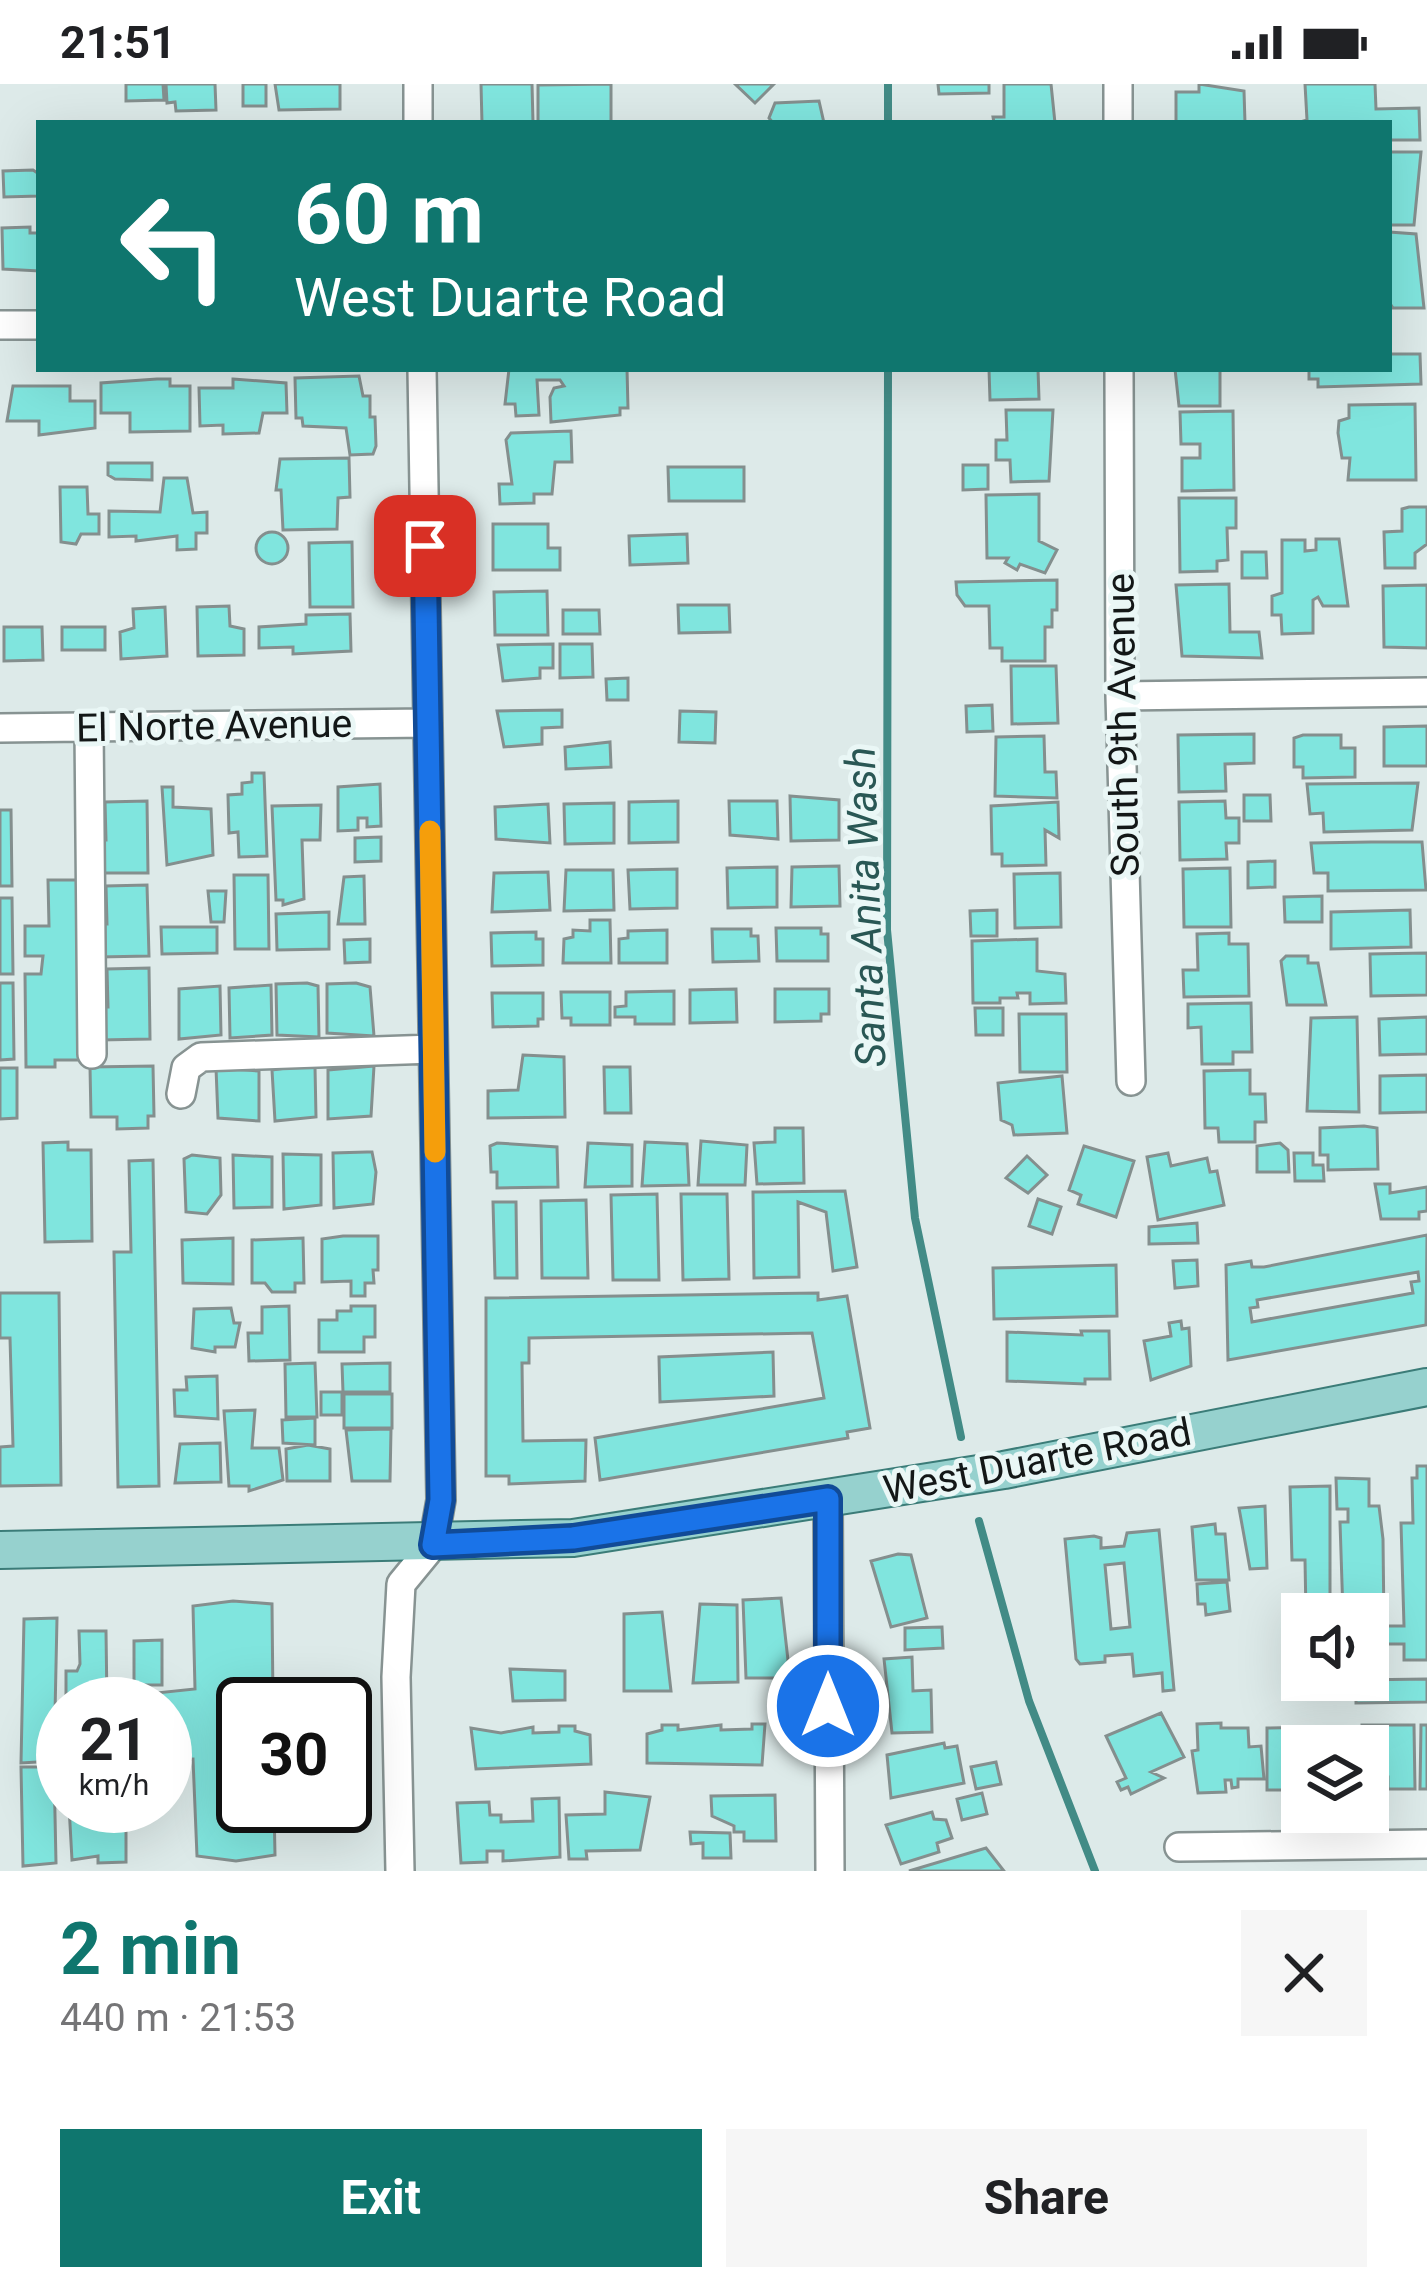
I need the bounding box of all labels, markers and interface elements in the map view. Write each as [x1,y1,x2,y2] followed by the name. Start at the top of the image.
[60,16,176,69] text: 21:51
[294,165,484,264] text: 60 m
[96,168,252,324] icon: left
[294,266,726,329] text: West Duarte Road
[374,495,476,597] pin
[392,513,458,579] icon: arrive
[1097,573,1149,877] street label: South 9th Avenue
[76,701,352,751] street label: El Norte Avenue
[835,746,896,1068] water label: Santa Anita Wash
[880,1409,1195,1513] street label: West Duarte Road
[1281,1593,1389,1833] map controls
[1281,1593,1389,1701] button: sound
[765,1643,891,1769] position arrow
[216,1677,372,1833] speed limit sign: 30
[80,1704,148,1775] text: 21
[1281,1725,1389,1833] button: layers
[79,1767,149,1802] text: km/h
[60,1907,241,1992] text: 2 min
[1241,1910,1367,2036] button: close
[60,1995,296,2041] text: 440 m · 21:53
[60,2129,702,2267] button: Exit
[726,2129,1367,2267] button: Share

